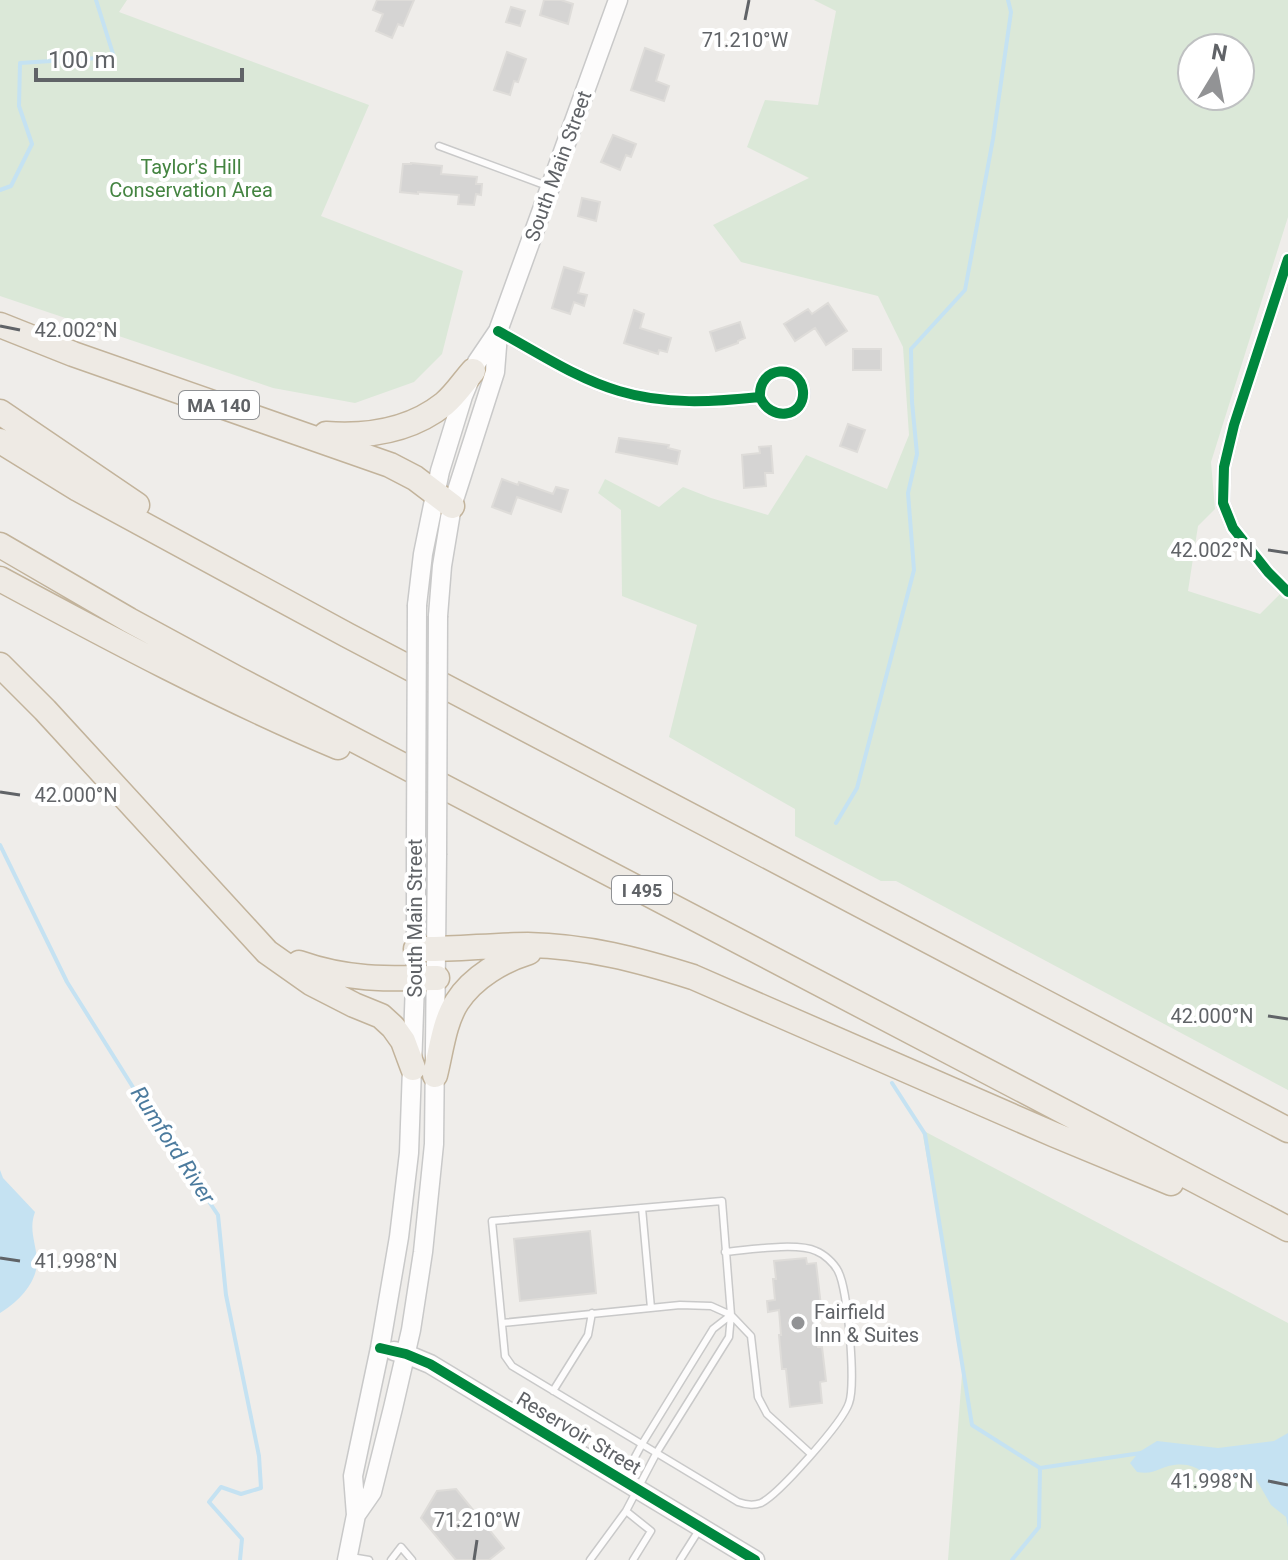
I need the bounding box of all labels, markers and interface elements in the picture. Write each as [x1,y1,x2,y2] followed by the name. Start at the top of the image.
[702,28,789,52] text: 71.210°W
[36,32,242,82] scale bar
[1176,32,1256,112] north arrow
[1210,39,1229,66] text: N
[48,46,115,74] text: 100 m
[520,87,596,245] street label: South Main Street
[109,155,273,202] park label: Taylor's Hill Conservation Area
[34,318,118,342] text: 42.002°N
[179,391,259,419] road number: MA 140
[1170,538,1254,562] text: 42.002°N
[34,783,118,807] text: 42.000°N
[403,839,427,997] street label: South Main Street
[612,876,672,904] road number: I 495
[1170,1004,1254,1028] text: 42.000°N
[126,1082,221,1209] water label: Rumford River
[34,1249,118,1273] text: 41.998°N
[814,1300,919,1347] place label: Fairfield Inn & Suites
[789,1314,807,1332] marker: Fairfield Inn & Suites
[512,1386,646,1480] street label: Reservoir Street
[1170,1469,1254,1493] text: 41.998°N
[434,1508,521,1532] text: 71.210°W

